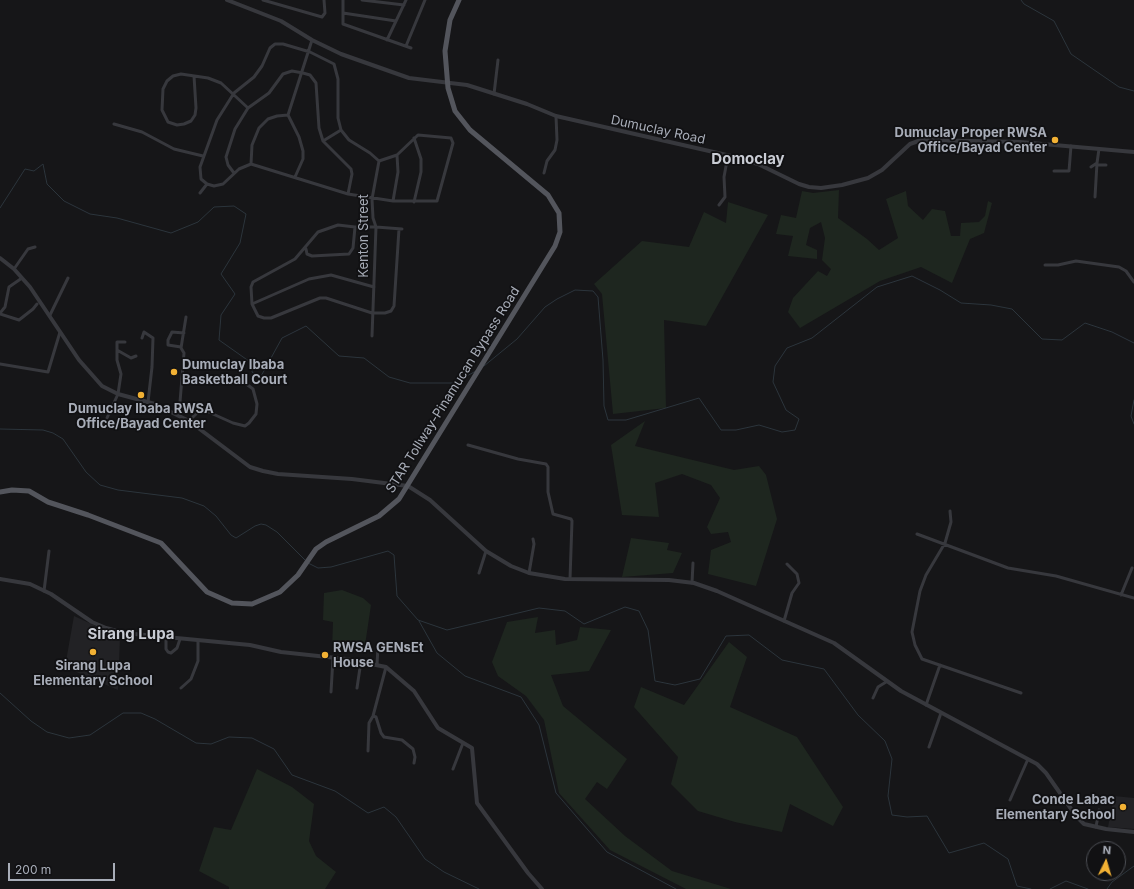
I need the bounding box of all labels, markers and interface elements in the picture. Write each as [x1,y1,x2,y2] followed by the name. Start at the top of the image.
[609,112,707,148] street label: Dumuclay Road
[895,125,1047,156] place label: Dumuclay Proper RWSA Office/Bayad Center
[1050,135,1060,145] marker: Dumuclay Proper RWSA Office/Bayad Center
[711,150,785,168] district label: Domoclay
[356,194,372,278] street label: Kenton Street
[383,284,523,496] street label: STAR Tollway-Pinamucan Bypass Road
[182,357,287,388] place label: Dumuclay Ibaba Basketball Court
[169,367,179,377] marker: Dumuclay Ibaba Basketball Court
[136,390,146,400] marker: Dumuclay Ibaba RWSA Office/Bayad Center
[68,401,214,432] place label: Dumuclay Ibaba RWSA Office/Bayad Center
[88,625,174,643] district label: Sirang Lupa
[333,640,424,671] place label: RWSA GENsEt House
[88,647,98,657] marker: Sirang Lupa Elementary School
[320,650,330,660] marker: RWSA GENsEt House
[33,658,153,689] place label: Sirang Lupa Elementary School
[996,792,1115,823] place label: Conde Labac Elementary School
[1118,802,1128,812] marker: Conde Labac Elementary School
[1086,841,1126,881] north arrow
[1102,843,1112,857] text: N
[10,855,117,881] scale bar
[15,862,51,877] text: 200 m

